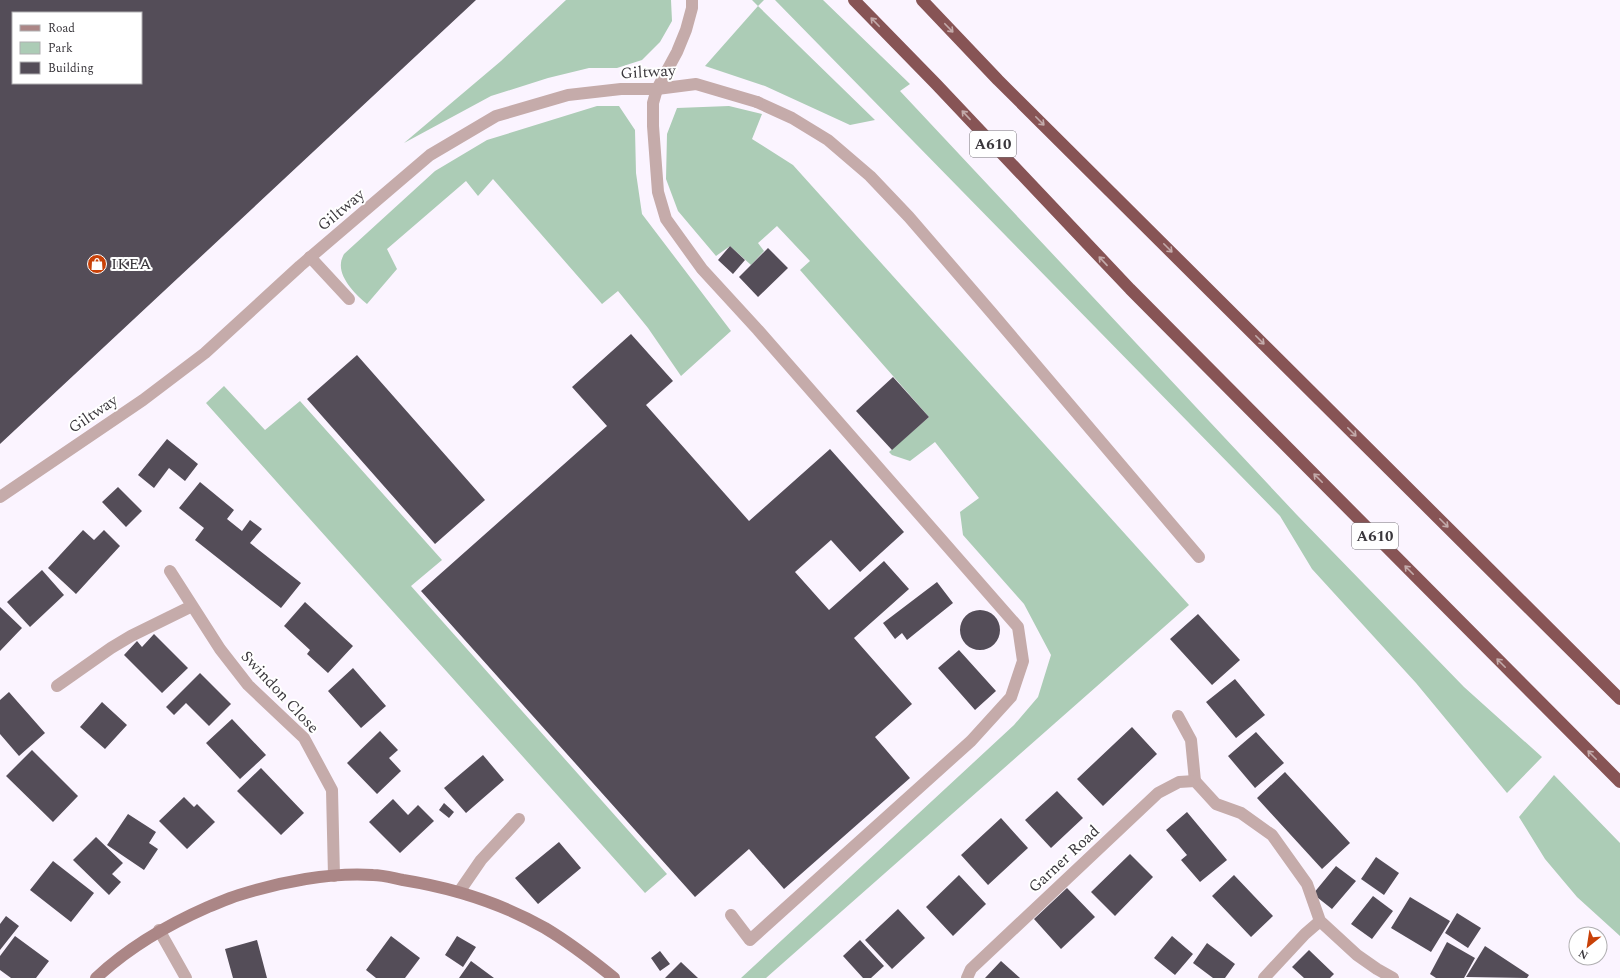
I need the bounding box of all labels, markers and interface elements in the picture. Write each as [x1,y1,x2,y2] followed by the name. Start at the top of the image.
[12,12,142,84] legend
[871,17,880,27] one-way arrow
[48,19,75,38] text: Road
[944,23,954,33] one-way arrow
[48,39,73,58] text: Park
[48,59,94,78] text: Building
[620,59,677,85] street label: Giltway
[962,111,971,121] one-way arrow
[1035,116,1045,126] one-way arrow
[970,131,1016,157] road number: A610
[312,182,371,237] street label: Giltway
[1163,243,1173,253] one-way arrow
[111,252,151,276] place label: IKEA
[86,253,108,275] shop icon: IKEA
[1098,256,1108,266] one-way arrow
[1255,335,1265,345] one-way arrow
[63,388,124,439] street label: Giltway
[1347,427,1357,437] one-way arrow
[1313,473,1323,483] one-way arrow
[1439,518,1449,528] one-way arrow
[1352,523,1398,549] road number: A610
[1404,565,1414,575] one-way arrow
[235,645,325,739] street label: Swindon Close
[1496,658,1506,668] one-way arrow
[1587,750,1597,760] one-way arrow
[1023,820,1105,898] street label: Garner Road
[1568,926,1608,966] north arrow
[1575,945,1591,964] text: N

